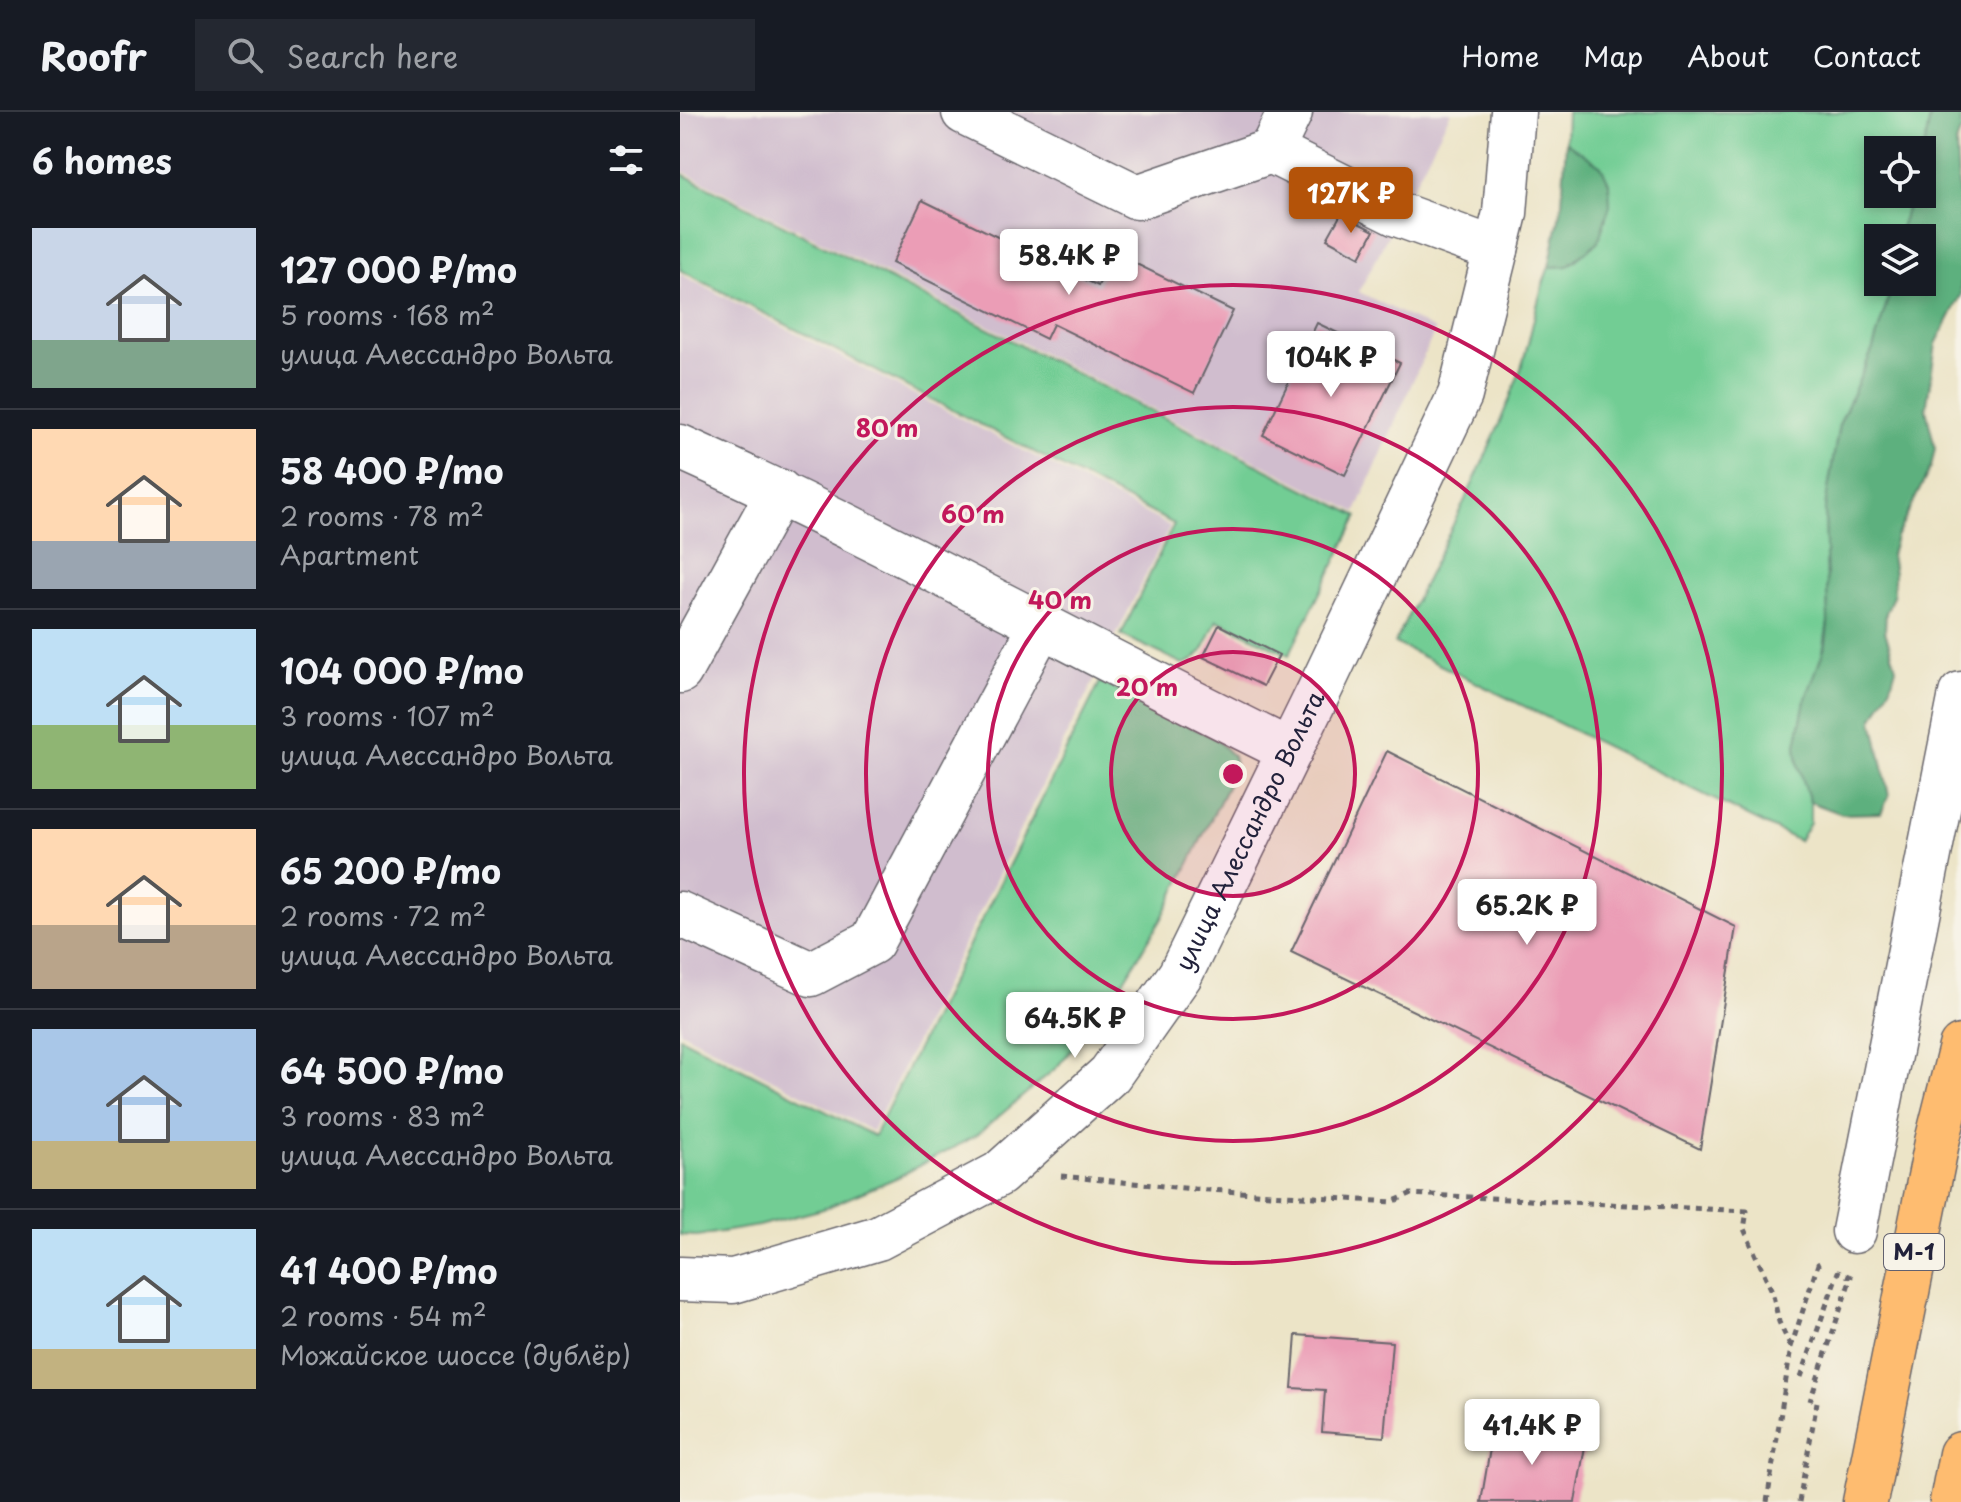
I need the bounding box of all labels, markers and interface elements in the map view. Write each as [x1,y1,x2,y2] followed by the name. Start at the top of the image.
[195,19,755,91] search box
[40,27,147,84] text: Roofr
[223,33,267,77] icon: search
[287,33,458,78] text: Search here
[1461,34,1539,77] text: Home
[1583,34,1643,77] text: Map
[1687,34,1769,77] text: About
[1813,34,1921,77] text: Contact
[32,134,172,186] text: 6 homes
[1864,136,1936,296] map controls
[1864,136,1936,208] button: locate
[604,138,648,182] icon: filters
[1286,167,1416,235] pin: 127K ₽
[1307,173,1395,212] text: 127K ₽
[1864,224,1936,296] button: layers
[995,229,1143,297] pin: 58.4K ₽
[1018,235,1120,274] text: 58.4K ₽
[280,243,517,295] text: 127 000 ₽/mo
[96,260,192,356] icon: home
[280,295,495,334] text: 5 rooms · 168 m²
[1266,331,1396,399] pin: 104K ₽
[280,334,613,373] text: улица Алессандро Вольта
[1285,337,1377,376] text: 104K ₽
[856,409,918,445] text: 80 m
[280,444,503,496] text: 58 400 ₽/mo
[96,461,192,557] icon: home
[941,495,1005,531] text: 60 m
[280,496,484,535] text: 2 rooms · 78 m²
[280,535,419,574] text: Apartment
[1028,581,1092,617] text: 40 m
[280,644,524,696] text: 104 000 ₽/mo
[96,661,192,757] icon: home
[1116,668,1178,704] text: 20 m
[1165,684,1333,976] street label: улица Алессандро Вольта
[280,696,495,735] text: 3 rooms · 107 m²
[280,735,613,774] text: улица Алессандро Вольта
[1219,760,1247,788] centre of rings
[280,844,501,896] text: 65 200 ₽/mo
[96,861,192,957] icon: home
[1453,879,1601,947] pin: 65.2K ₽
[1476,885,1578,924] text: 65.2K ₽
[280,896,486,935] text: 2 rooms · 72 m²
[280,935,613,974] text: улица Алессандро Вольта
[1001,992,1149,1060] pin: 64.5K ₽
[1024,998,1126,1037] text: 64.5K ₽
[280,1044,504,1096] text: 64 500 ₽/mo
[96,1061,192,1157] icon: home
[280,1096,485,1135] text: 3 rooms · 83 m²
[280,1135,613,1174] text: улица Алессандро Вольта
[1884,1234,1944,1270] road number: М-1
[280,1244,498,1296] text: 41 400 ₽/mo
[96,1261,192,1357] icon: home
[280,1296,487,1335] text: 2 rooms · 54 m²
[280,1335,631,1374] text: Можайское шоссе (дублёр)
[1458,1399,1606,1467] pin: 41.4K ₽
[1483,1405,1581,1444] text: 41.4K ₽

